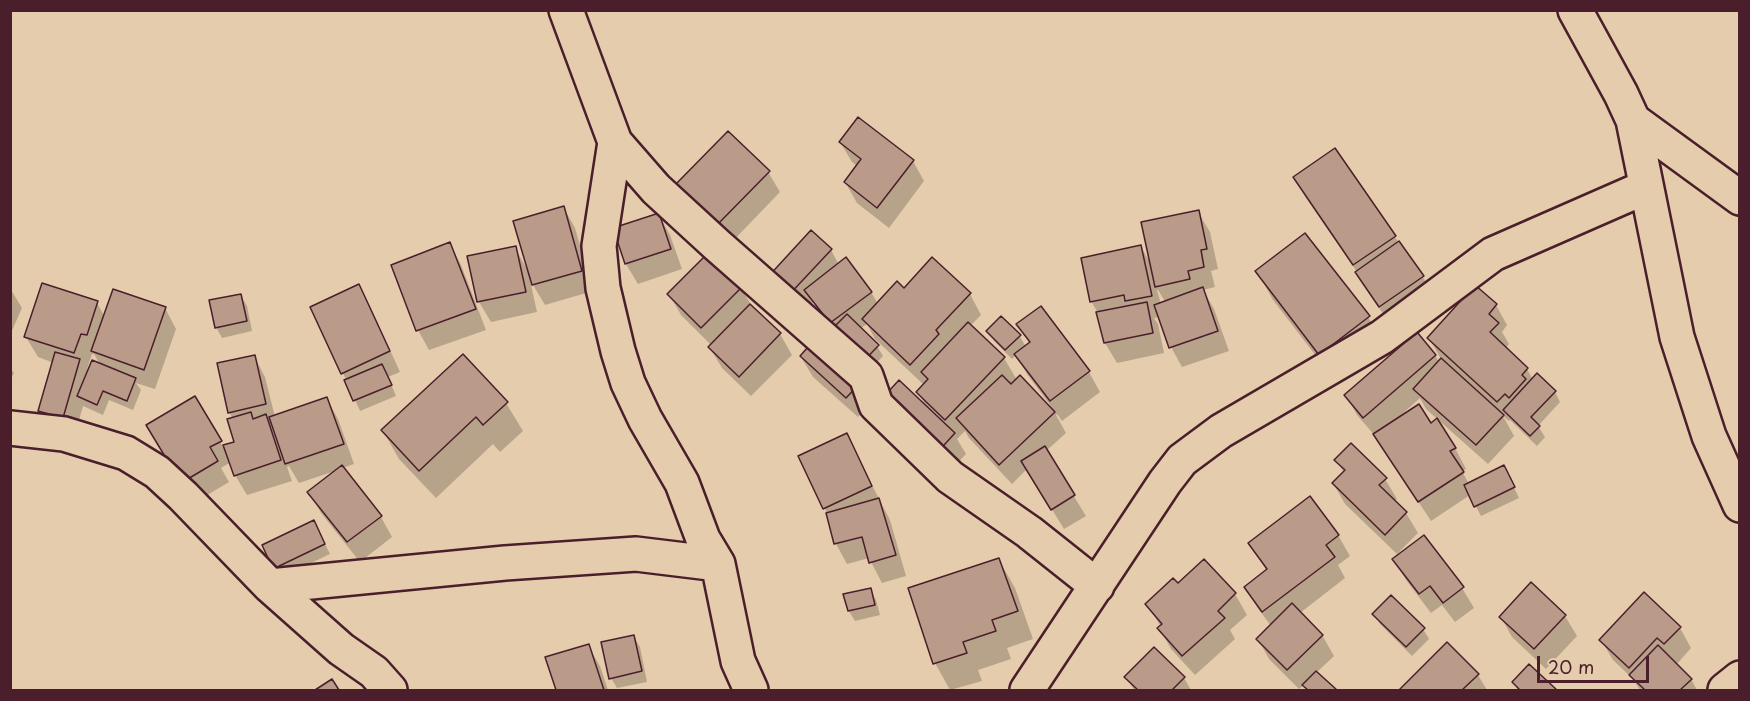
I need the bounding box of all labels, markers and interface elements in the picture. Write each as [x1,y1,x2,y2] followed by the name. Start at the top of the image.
[1540,644,1652,682] scale bar
[1548,653,1594,680] text: 20 m

